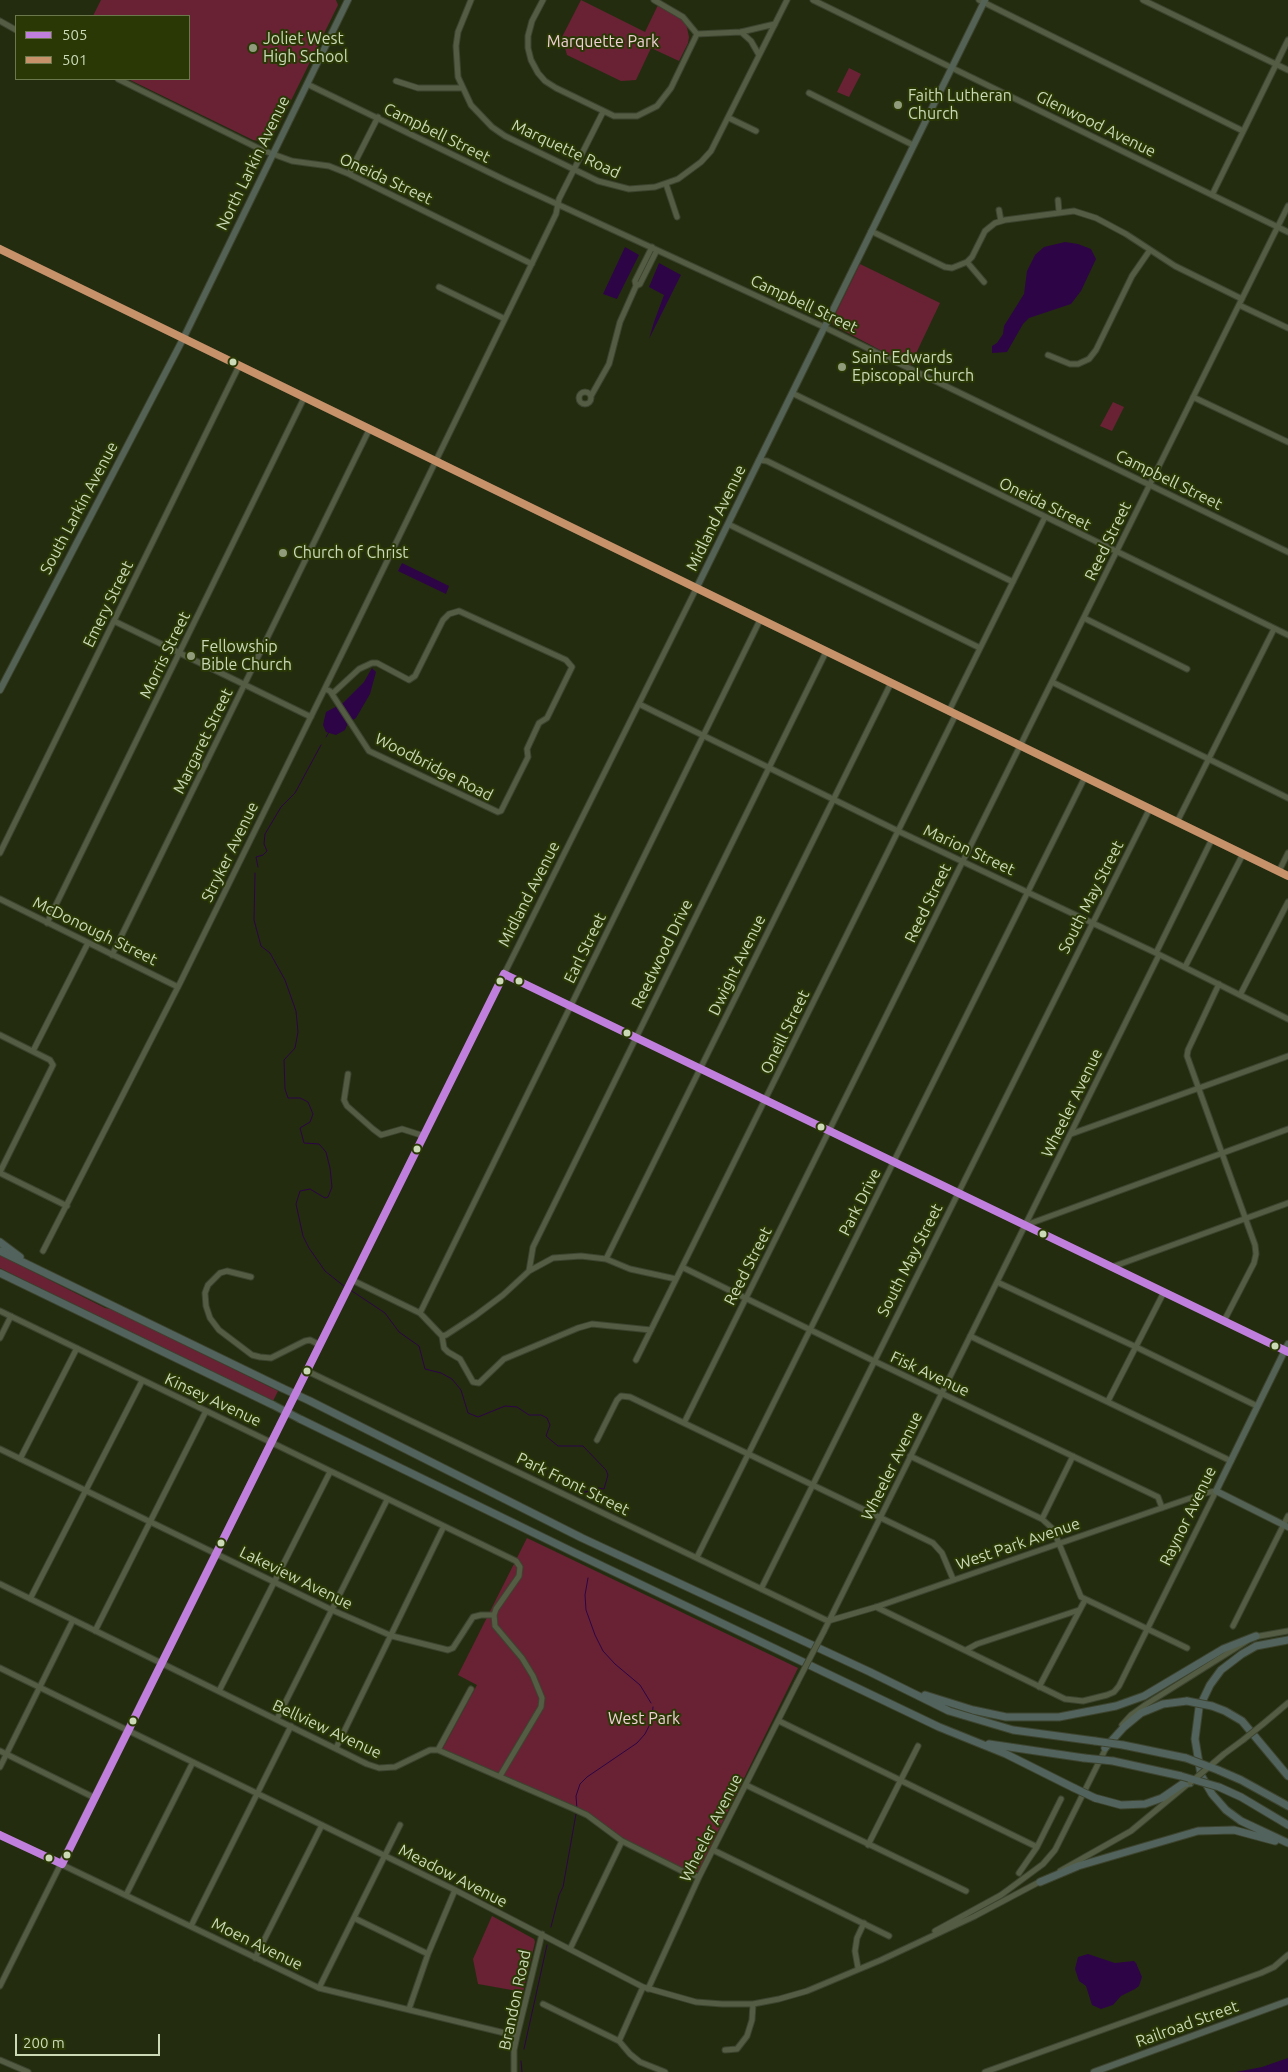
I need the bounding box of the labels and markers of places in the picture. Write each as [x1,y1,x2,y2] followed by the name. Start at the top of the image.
[263,29,348,67] place label: Joliet West High School
[247,42,259,54] marker: Joliet West High School
[908,86,1012,124] place label: Faith Lutheran Church
[892,99,904,111] marker: Faith Lutheran Church
[852,348,974,386] place label: Saint Edwards Episcopal Church
[228,357,238,367] unlabelled marker
[836,361,848,373] marker: Saint Edwards Episcopal Church
[293,543,409,563] place label: Church of Christ
[277,547,289,559] marker: Church of Christ
[201,637,292,675] place label: Fellowship Bible Church
[185,650,197,662] marker: Fellowship Bible Church
[495,976,505,986] unlabelled marker
[514,976,524,986] unlabelled marker
[622,1028,632,1038] unlabelled marker
[816,1122,826,1132] unlabelled marker
[412,1144,422,1154] unlabelled marker
[1038,1229,1048,1239] unlabelled marker
[1270,1341,1280,1351] unlabelled marker
[302,1366,312,1376] unlabelled marker
[216,1538,226,1548] unlabelled marker
[128,1716,138,1726] unlabelled marker
[62,1850,72,1860] unlabelled marker
[44,1853,54,1863] unlabelled marker

